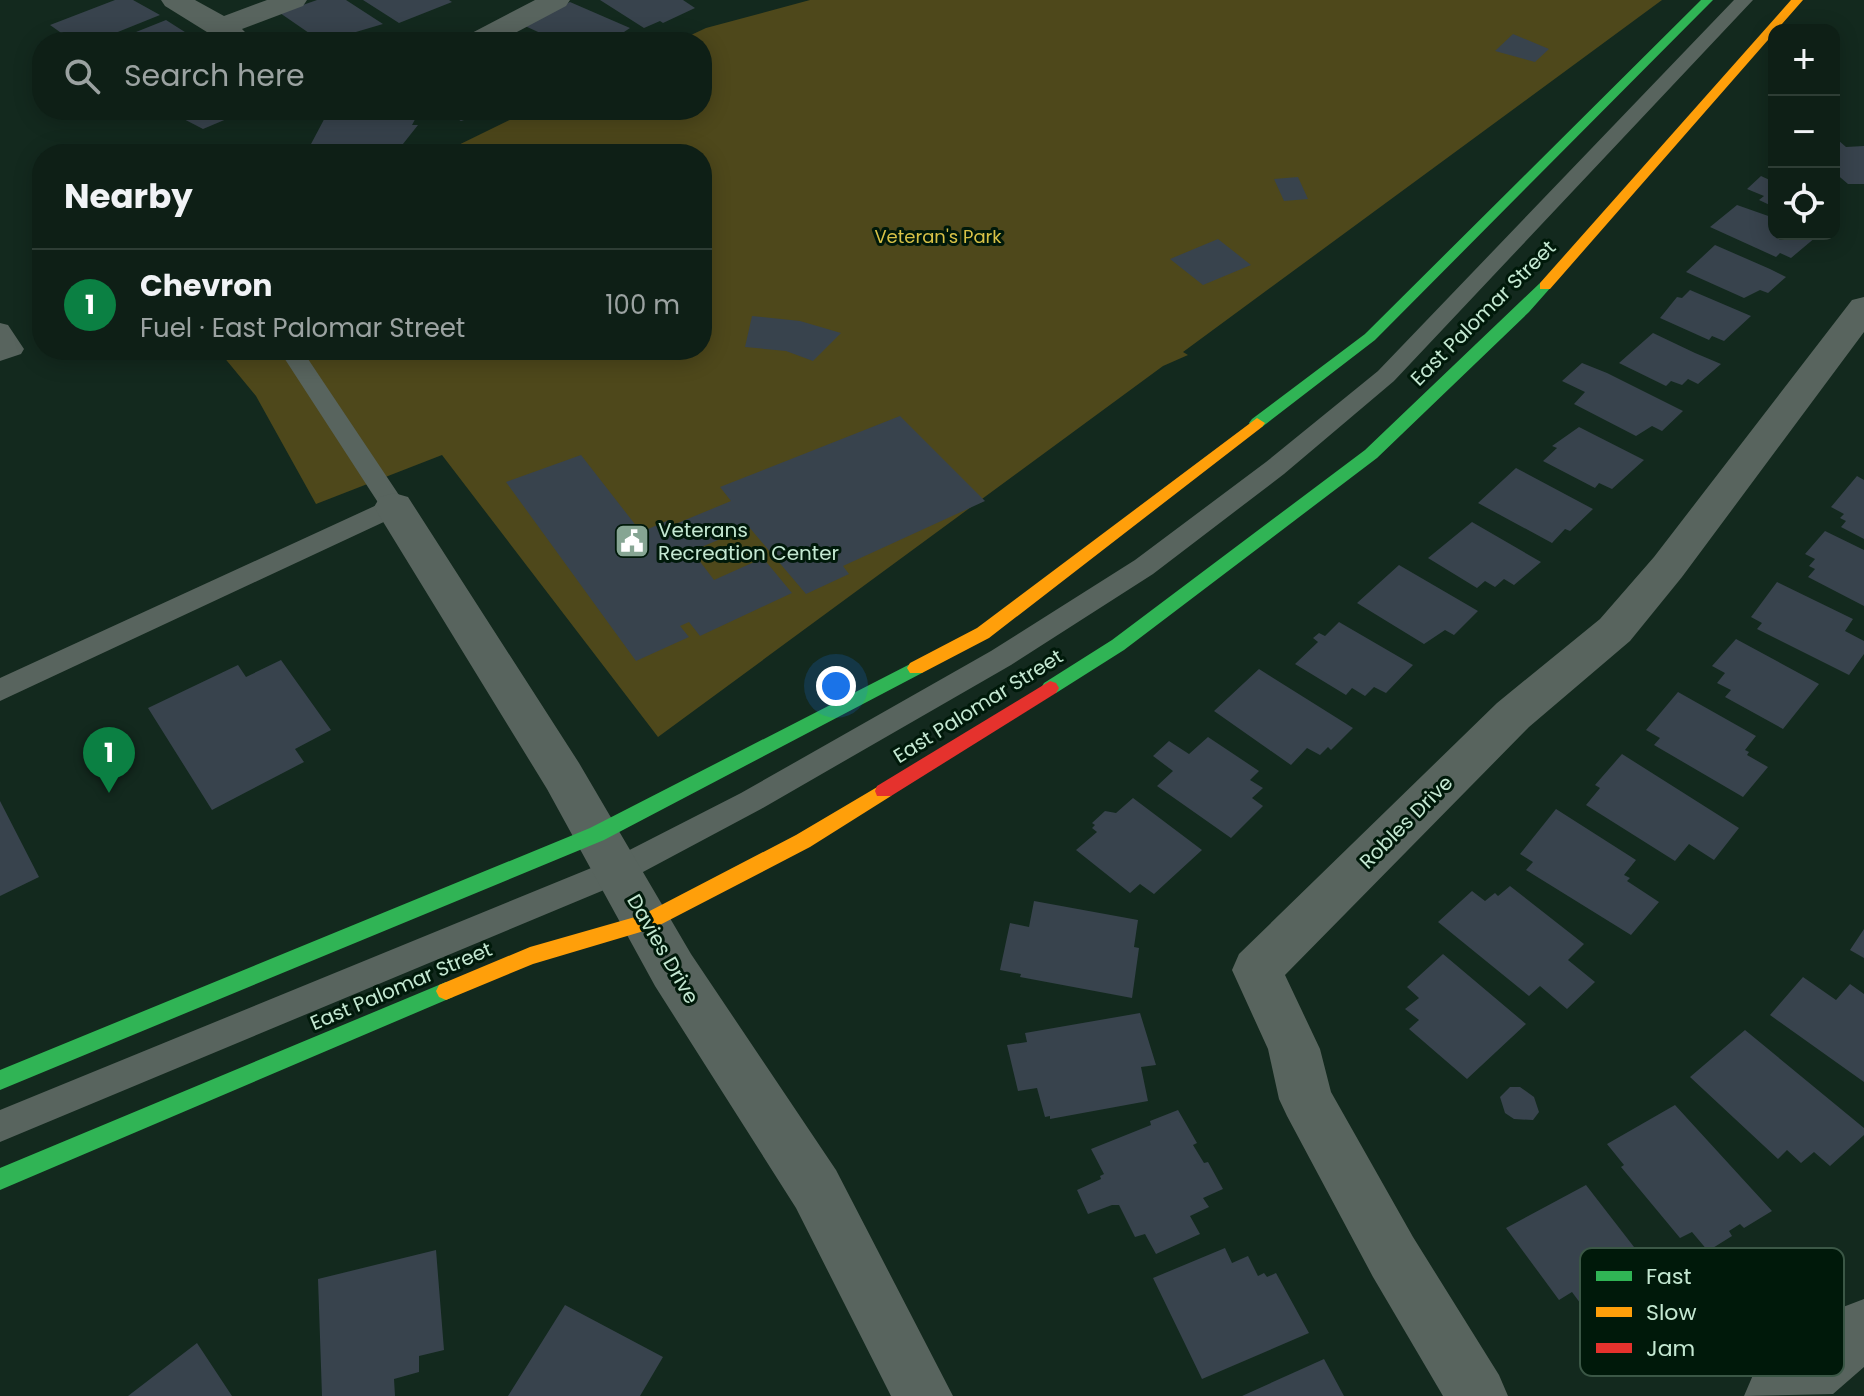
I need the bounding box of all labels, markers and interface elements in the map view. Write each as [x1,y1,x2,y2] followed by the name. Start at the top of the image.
[1768,24,1840,240] map controls
[1768,24,1840,96] button: +
[32,32,712,120] search box
[60,54,104,98] icon: search
[124,54,305,97] text: Search here
[1768,96,1840,168] button: −
[1768,168,1840,240] button: locate
[64,172,193,220] text: Nearby
[874,224,1002,249] park label: Veteran's Park
[1404,234,1562,392] street label: East Palomar Street
[140,264,273,307] text: Chevron
[85,287,95,323] text: 1
[605,287,680,323] text: 100 m
[140,310,465,346] text: Fuel · East Palomar Street
[658,516,839,567] place label: Veterans Recreation Center
[613,522,651,560] public building icon: Veterans Recreation Center
[888,642,1068,770] street label: East Palomar Street
[816,666,856,706] your location
[83,727,135,793] pin: 1
[1353,769,1459,875] street label: Robles Drive
[620,889,706,1009] street label: Davies Drive
[306,935,496,1037] street label: East Palomar Street
[1580,1248,1844,1376] legend
[1646,1261,1691,1292] text: Fast
[1646,1297,1696,1328] text: Slow
[1646,1333,1695,1364] text: Jam

